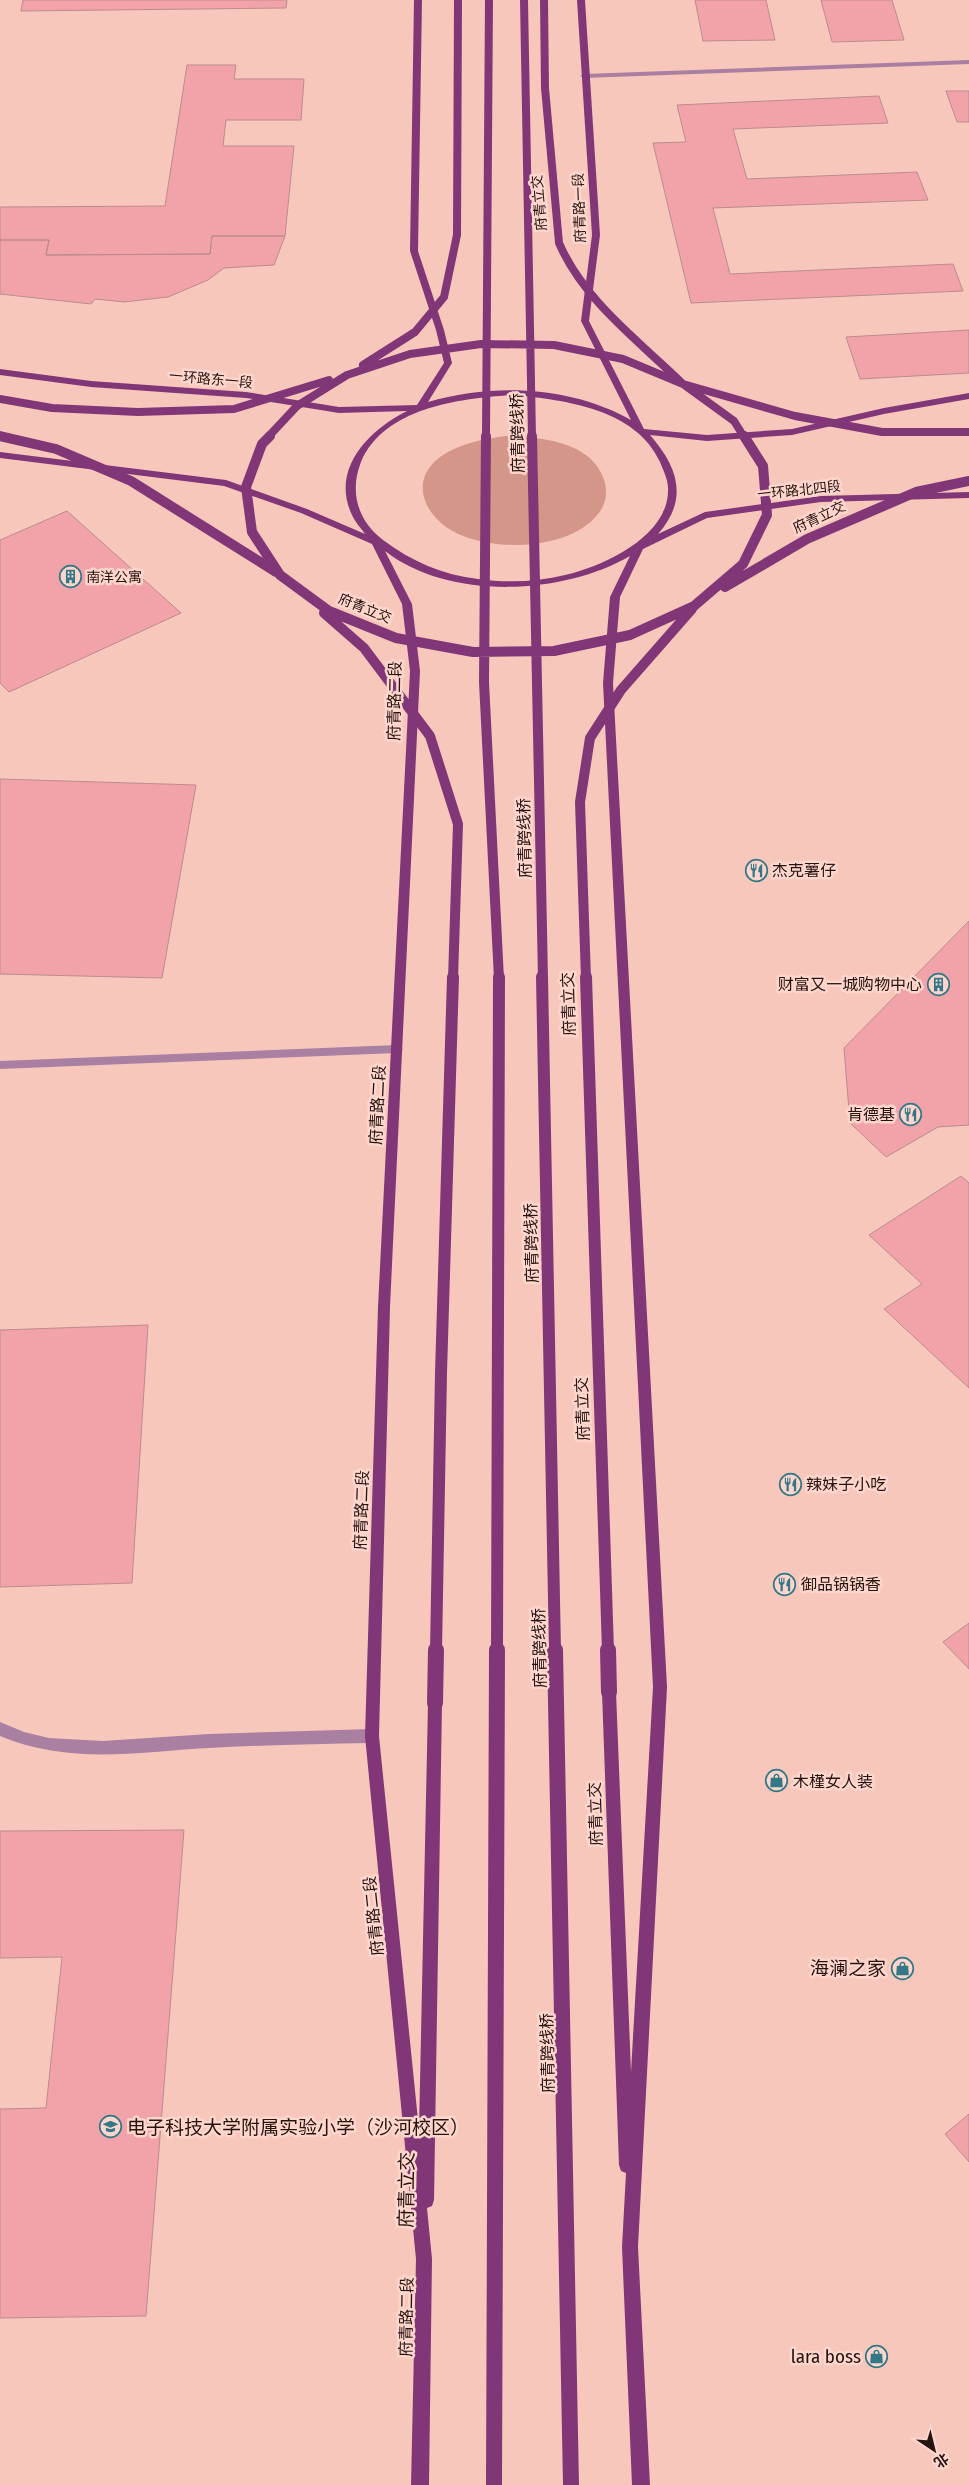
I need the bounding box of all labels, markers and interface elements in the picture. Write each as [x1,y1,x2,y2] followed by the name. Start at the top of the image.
[570,173,589,243] street label: 府青路一段
[529,174,550,232] street label: 府青立交
[168,367,254,392] street label: 一环路东一段
[507,393,528,473] street label: 府青跨线桥
[756,478,842,503] street label: 一环路北四段
[790,498,848,537] street label: 府青立交
[58,565,82,589] building icon: 南洋公寓
[86,569,142,586] place label: 南洋公寓
[336,590,394,627] street label: 府青立交
[384,661,405,741] street label: 府青路二段
[514,798,535,878] street label: 府青跨线桥
[744,858,768,882] restaurant icon: 杰克薯仔
[772,861,836,880] place label: 杰克薯仔
[558,972,579,1036] street label: 府青立交
[926,972,950,996] building icon: 财富又一城购物中心
[778,975,922,994] place label: 财富又一城购物中心
[366,1065,389,1145] street label: 府青路二段
[899,1102,923,1126] restaurant icon: 肯德基
[847,1105,895,1124] place label: 肯德基
[521,1203,542,1283] street label: 府青跨线桥
[572,1377,593,1441] street label: 府青立交
[351,1470,372,1550] street label: 府青路二段
[778,1472,802,1496] restaurant icon: 辣妹子小吃
[806,1475,886,1494] place label: 辣妹子小吃
[773,1572,797,1596] restaurant icon: 御品锅锅香
[801,1575,881,1594] place label: 御品锅锅香
[529,1608,550,1688] street label: 府青跨线桥
[765,1769,789,1793] shop icon: 木槿女人装
[793,1772,873,1791] place label: 木槿女人装
[585,1782,606,1846] street label: 府青立交
[360,1875,387,1957] street label: 府青路二段
[890,1956,914,1980] shop icon: 海澜之家
[810,1957,886,1980] place label: 海澜之家
[537,2013,558,2093] street label: 府青跨线桥
[99,2115,123,2139] school or university icon: 电子科技大学附属实验小学（沙河校区）
[127,2116,469,2139] place label: 电子科技大学附属实验小学（沙河校区）
[394,2152,419,2228] street label: 府青立交
[396,2277,417,2357] street label: 府青路二段
[865,2344,889,2368] shop icon: lara boss
[791,2345,861,2368] place label: lara boss
[909,2425,959,2475] north arrow
[931,2449,952,2471] text: 北

